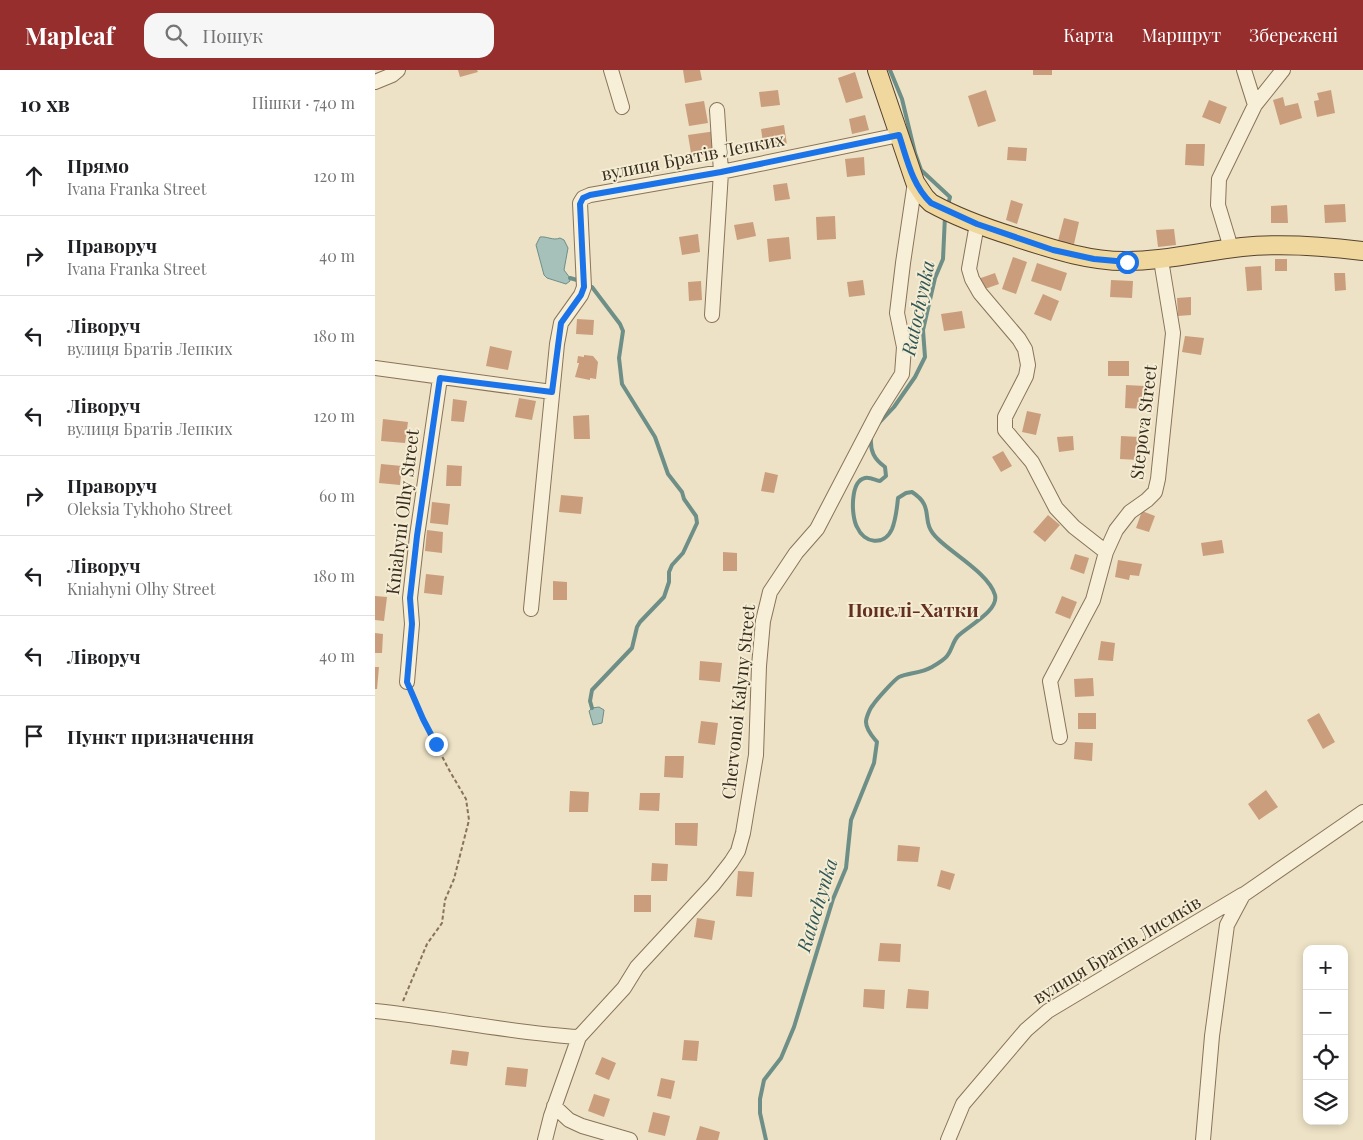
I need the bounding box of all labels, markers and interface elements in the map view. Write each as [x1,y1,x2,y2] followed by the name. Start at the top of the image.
[144,13,494,58] search box
[25,19,114,51] text: Mapleaf
[162,21,190,49] icon: search
[202,22,263,48] text: Пошук
[1063,23,1114,47] text: Карта
[1142,23,1221,47] text: Маршрут
[1249,23,1338,47] text: Збережені
[20,89,70,117] text: 10 хв
[252,92,355,113] text: Пішки · 740 m
[599,126,787,186] street label: вулиця Братів Лепких
[67,152,129,178] text: Прямо
[20,162,48,190] icon: ahead
[314,165,355,186] text: 120 m
[67,178,206,199] text: Ivana Franka Street
[67,232,157,258] text: Праворуч
[20,242,48,270] icon: right
[319,245,355,266] text: 40 m
[1116,251,1139,274] route start
[67,258,206,279] text: Ivana Franka Street
[894,258,940,359] water label: Ratochynka
[67,312,141,338] text: Ліворуч
[20,322,48,350] icon: left
[313,325,355,346] text: 180 m
[67,338,233,359] text: вулиця Братів Лепких
[1124,362,1162,481] street label: Stepova Street
[67,392,141,418] text: Ліворуч
[20,402,48,430] icon: left
[314,405,355,426] text: 120 m
[67,418,233,439] text: вулиця Братів Лепких
[380,427,424,596] street label: Kniahyni Olhy Street
[67,472,157,498] text: Праворуч
[20,482,48,510] icon: right
[319,485,355,506] text: 60 m
[67,498,232,519] text: Oleksia Tykhoho Street
[67,552,141,578] text: Ліворуч
[20,562,48,590] icon: left
[313,565,355,586] text: 180 m
[67,578,215,599] text: Kniahyni Olhy Street
[847,596,979,622] district label: Попелі-Хатки
[716,603,760,801] street label: Chervonoi Kalyny Street
[20,642,48,670] icon: left
[67,643,141,669] text: Ліворуч
[319,645,355,666] text: 40 m
[20,722,48,750] icon: arrive
[67,723,254,749] text: Пункт призначення
[425,733,448,756] route end
[789,855,843,956] water label: Ratochynka
[1028,889,1205,1009] street label: вулиця Братів Лисиків
[1303,945,1348,1125] map controls
[1303,945,1348,990] button: +
[1303,990,1348,1035] button: −
[1303,1035,1348,1080] button: locate
[1303,1080,1348,1125] button: layers

